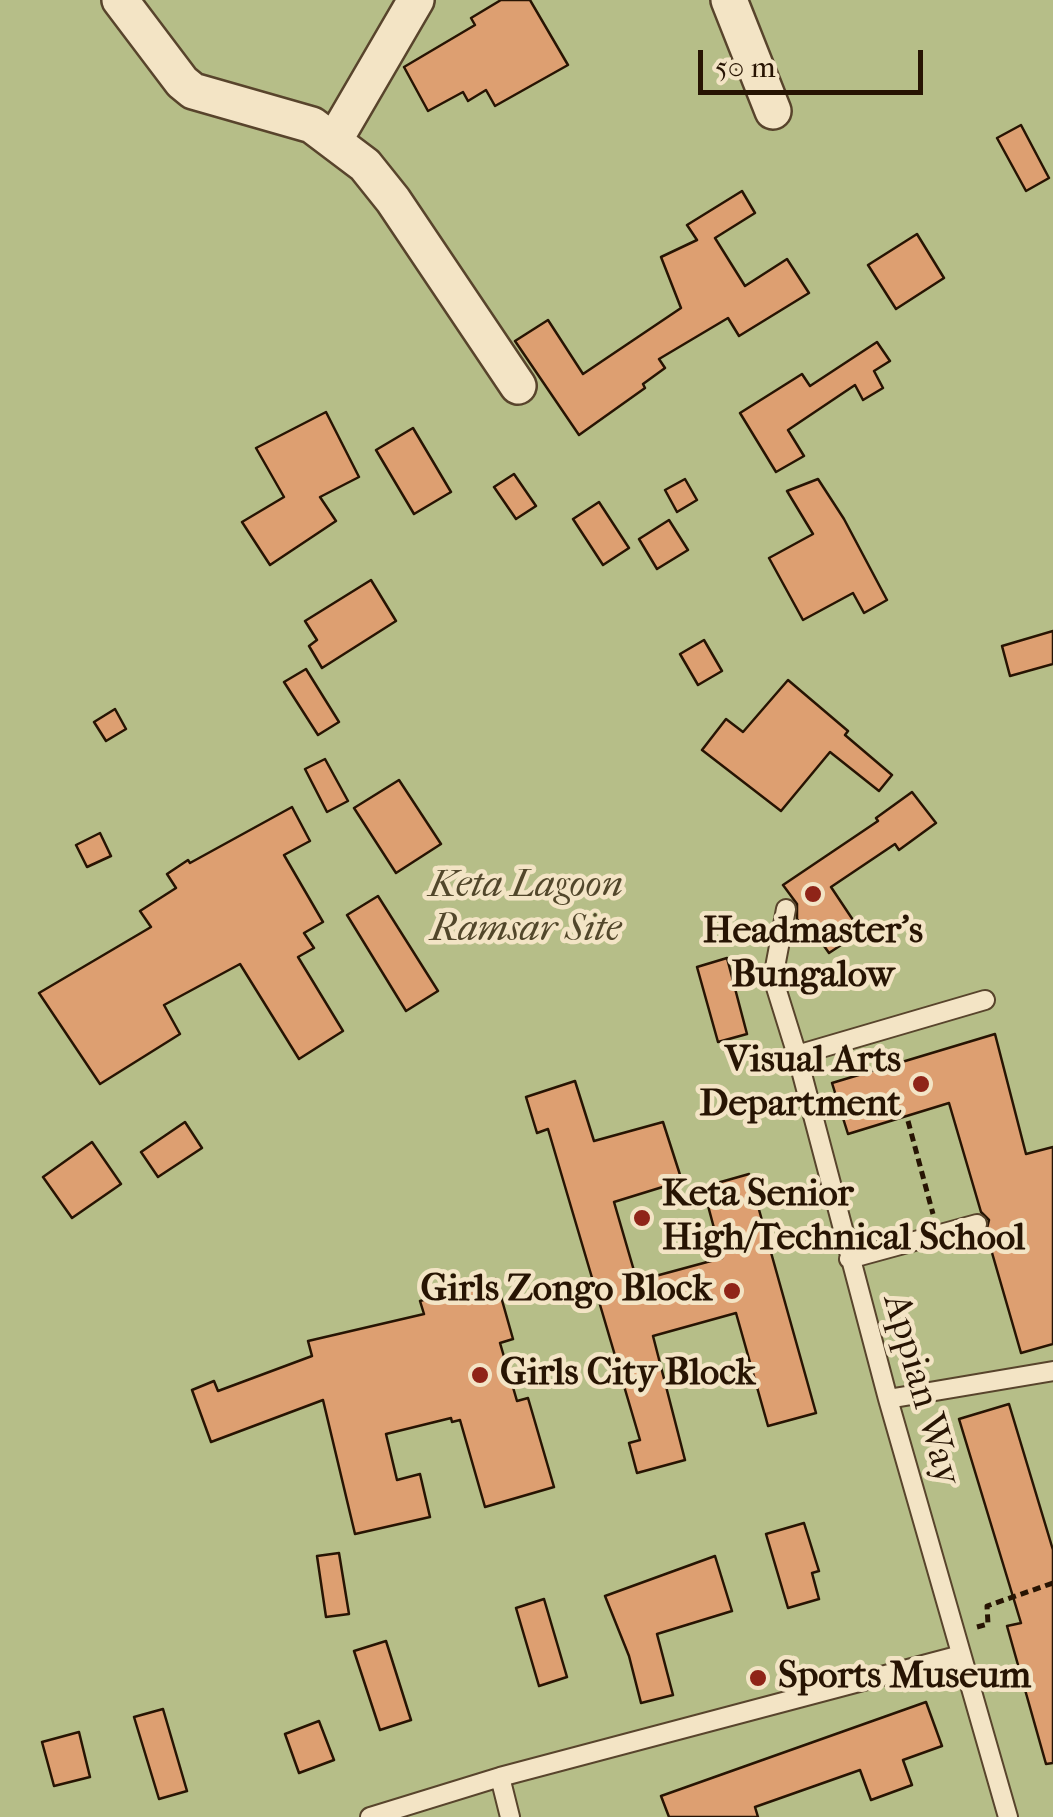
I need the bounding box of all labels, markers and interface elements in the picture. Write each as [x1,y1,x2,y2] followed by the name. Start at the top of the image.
[703,30,928,92] scale bar
[715,50,776,85] text: 50 m
[429,864,623,954] park label: Keta Lagoon Ramsar Site
[802,883,824,905] marker: Headmaster's Bungalow
[703,910,923,999] place label: Headmaster's Bungalow
[700,1039,901,1128] place label: Visual Arts Department
[910,1073,932,1095] marker: Visual Arts Department
[662,1173,1025,1262] place label: Keta Senior High/Technical School
[631,1207,653,1229] marker: Keta Senior High/Technical School
[420,1268,712,1314] place label: Girls Zongo Block
[721,1280,743,1302] marker: Girls Zongo Block
[871,1289,969,1491] street label: Appian Way
[500,1352,755,1398] place label: Girls City Block
[469,1364,491,1386] marker: Girls City Block
[778,1655,1031,1701] place label: Sports Museum
[747,1667,769,1689] marker: Sports Museum

